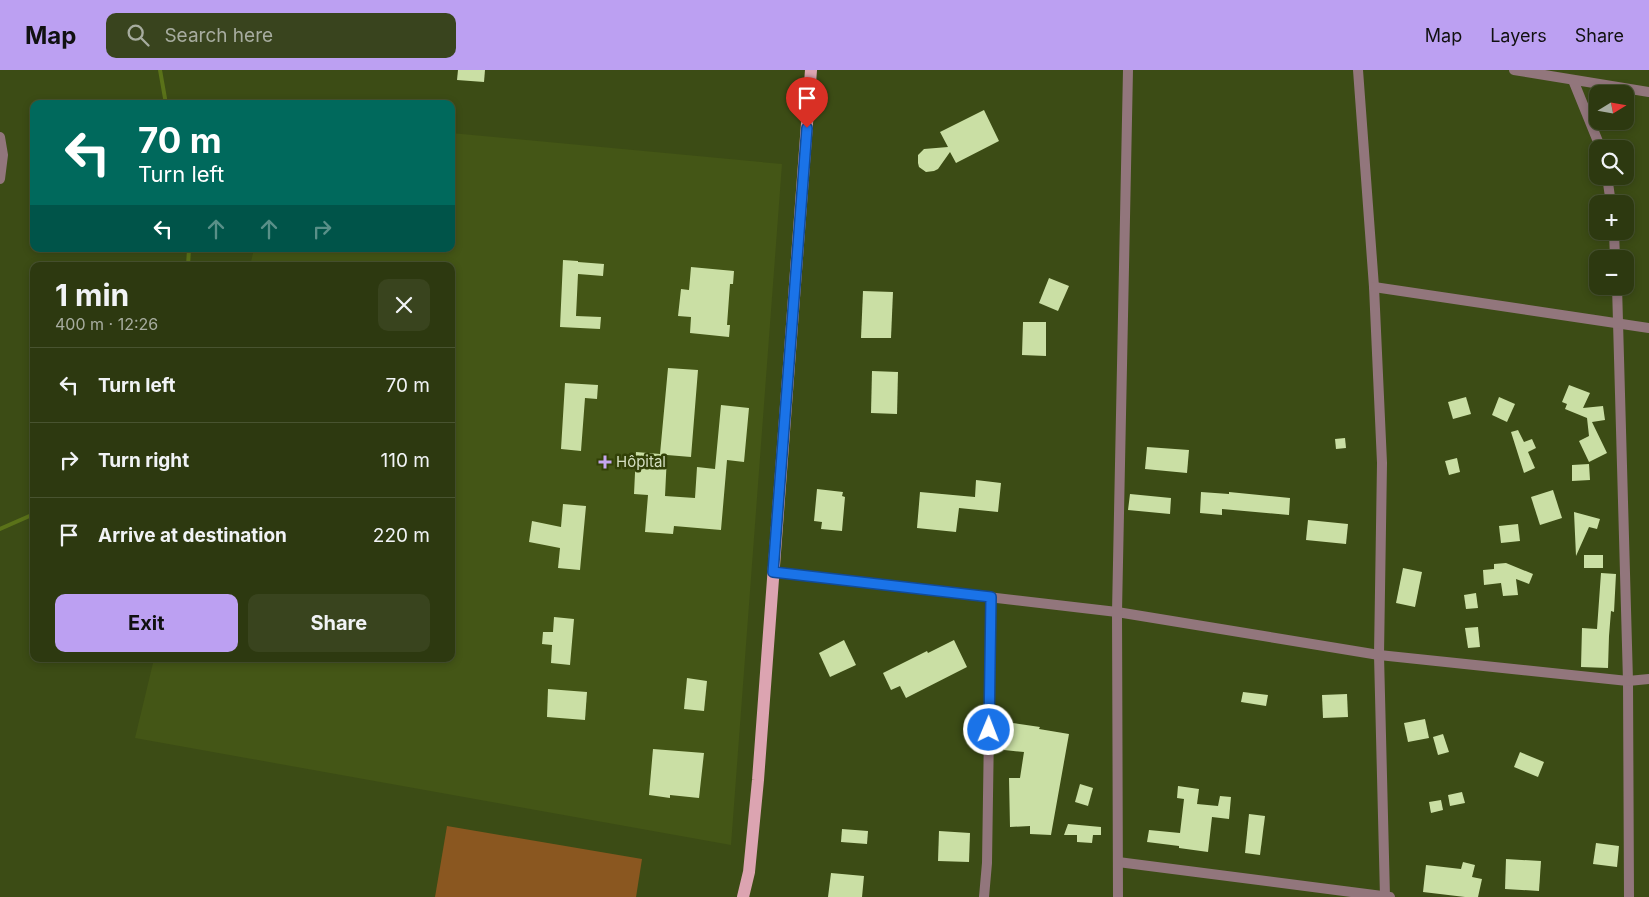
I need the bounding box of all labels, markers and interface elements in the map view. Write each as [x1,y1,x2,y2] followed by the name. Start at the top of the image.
[106,13,456,58] search box
[25,21,76,50] text: Map
[124,21,152,49] icon: search
[164,24,273,47] text: Search here
[1425,25,1462,46] text: Map
[1490,25,1547,46] text: Layers
[1575,25,1624,46] text: Share
[786,77,828,128] pin
[793,84,821,112] icon: arrive
[1589,85,1634,130] north arrow
[1589,85,1634,295] map controls
[138,119,222,161] text: 70 m
[55,120,120,185] icon: left
[1589,140,1634,185] button: search
[138,161,224,187] text: Turn left
[1589,195,1634,240] button: +
[149,215,177,243] icon: left
[202,215,230,243] icon: ahead
[255,215,283,243] icon: ahead
[308,215,336,243] icon: right
[1589,250,1634,295] button: −
[55,277,129,313] text: 1 min
[378,279,430,331] button: close
[55,314,158,334] text: 400 m · 12:26
[55,371,83,399] icon: left
[98,374,176,397] text: Turn left
[386,374,430,397] text: 70 m
[55,446,83,474] icon: right
[98,449,189,472] text: Turn right
[381,449,430,472] text: 110 m
[616,452,666,471] place label: Hôpital
[598,455,612,469] marker: Hôpital
[55,521,83,549] icon: arrive
[98,524,287,547] text: Arrive at destination
[373,524,430,547] text: 220 m
[55,594,238,652] button: Exit
[248,594,430,652] button: Share
[962,703,1014,755] position arrow

